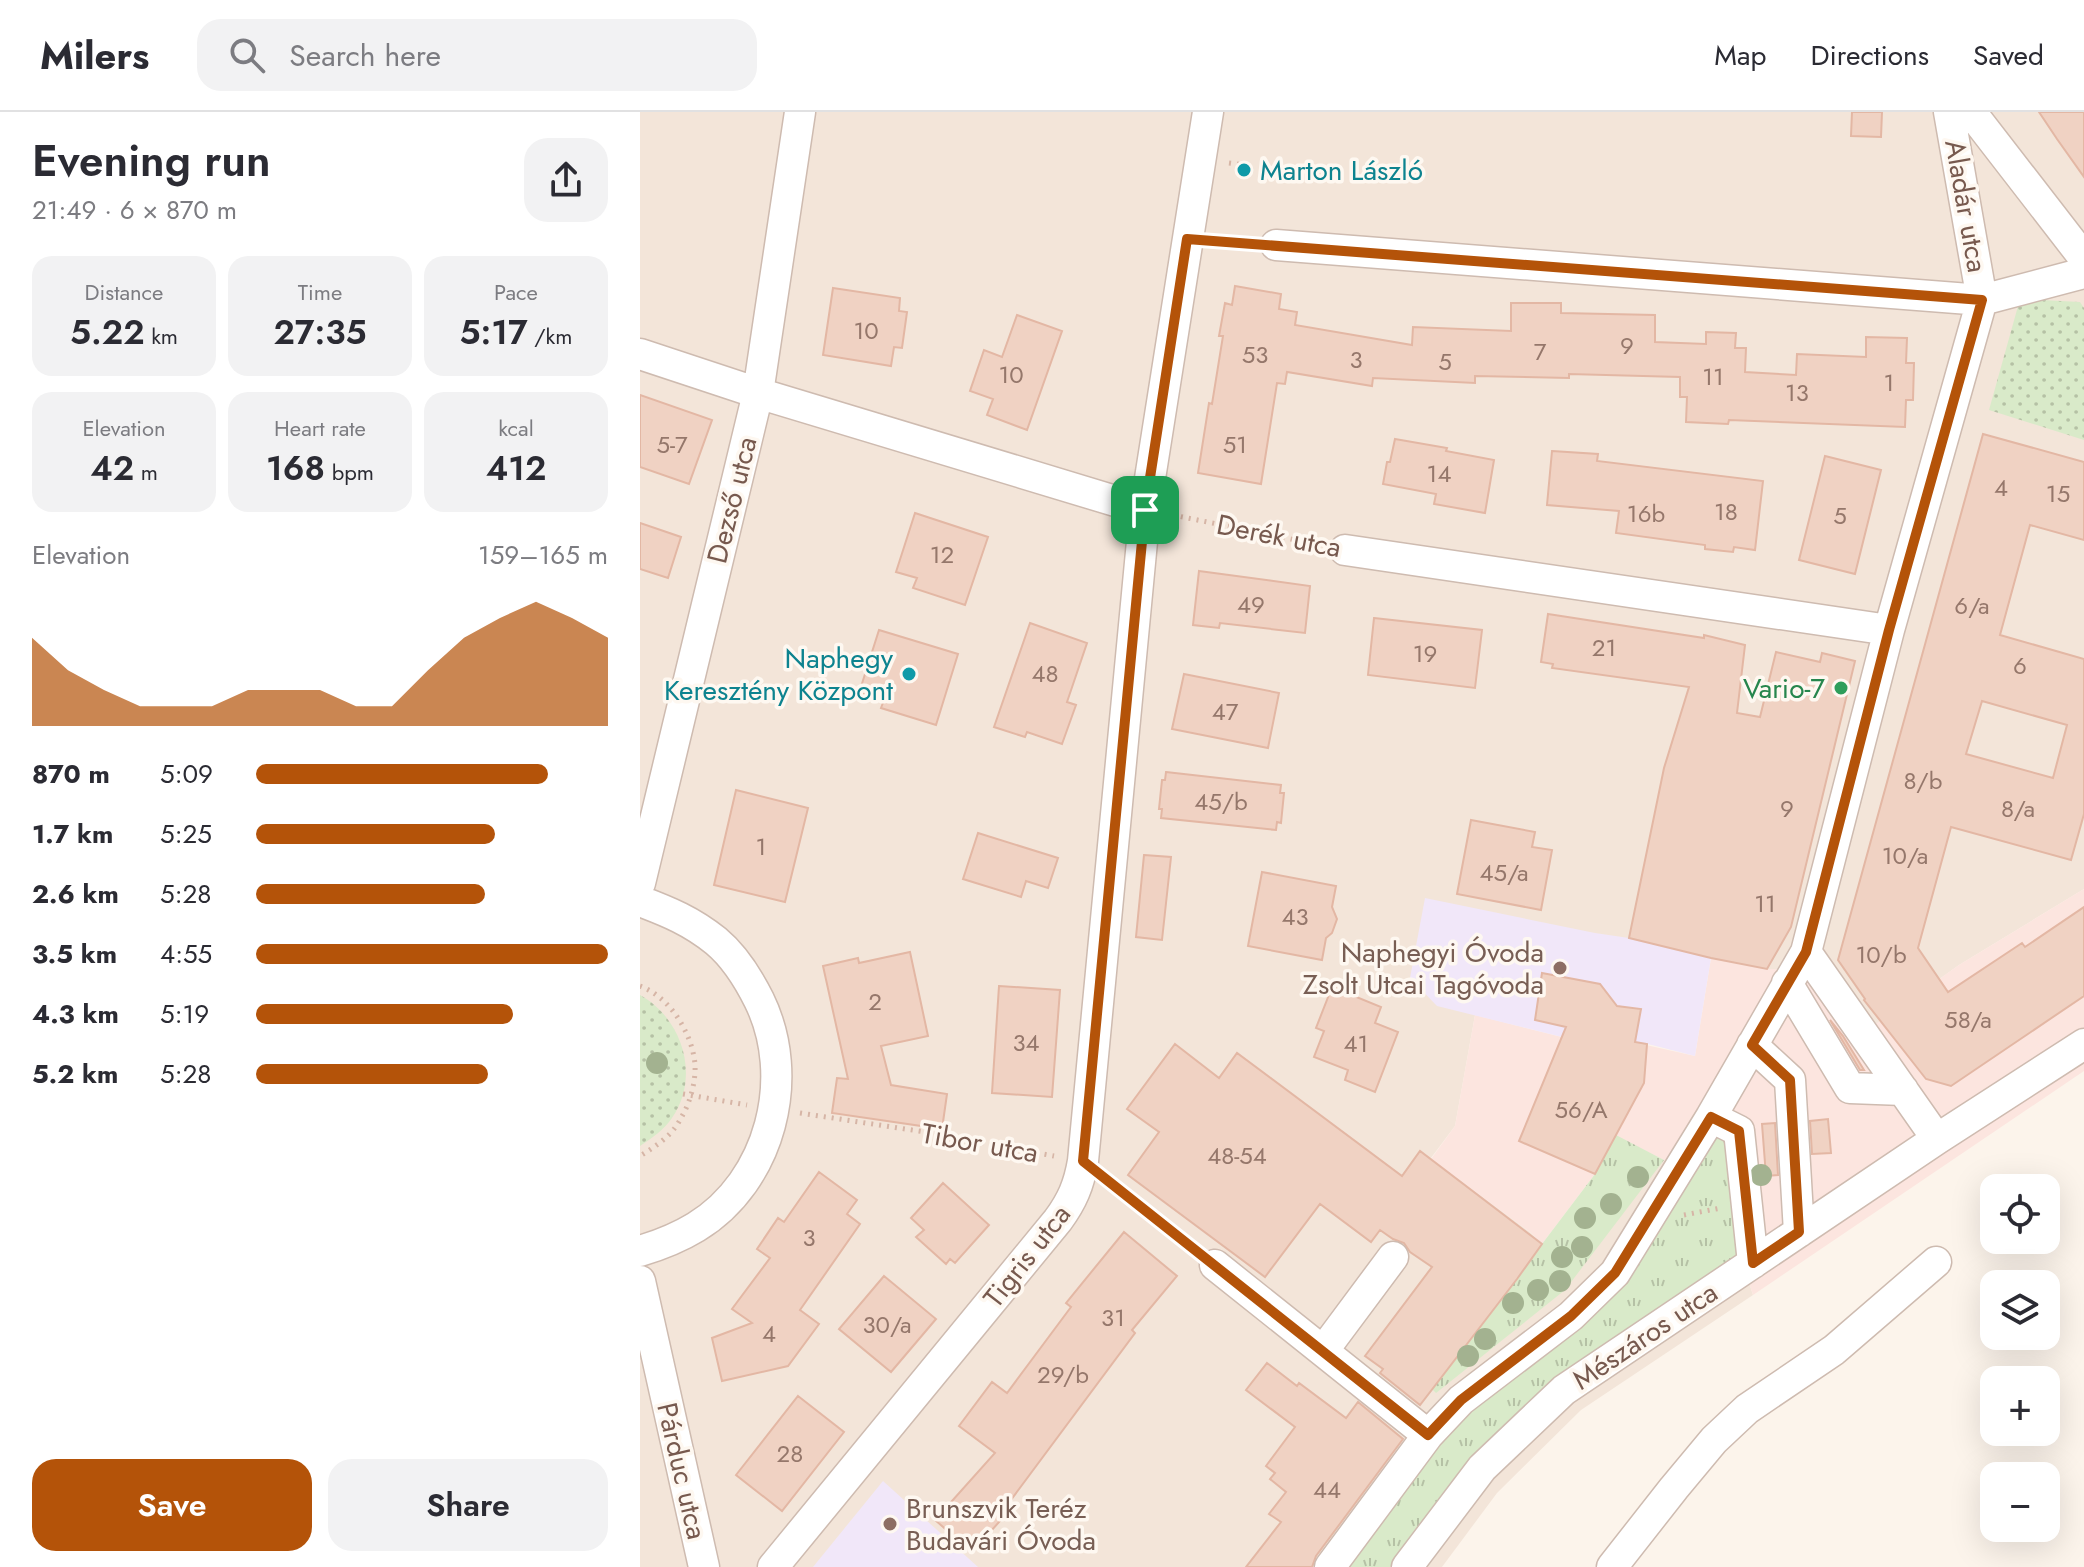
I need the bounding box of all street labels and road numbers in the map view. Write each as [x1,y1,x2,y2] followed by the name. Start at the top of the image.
[1934,136,1998,276] street label: Aladár utca
[696,432,768,568] street label: Dezső utca
[1213,504,1345,568] street label: Derék utca
[918,1113,1042,1173] street label: Tibor utca
[974,1196,1080,1316] street label: Tigris utca
[1564,1272,1726,1400] street label: Mészáros utca
[646,1399,718,1543] street label: Párduc utca

